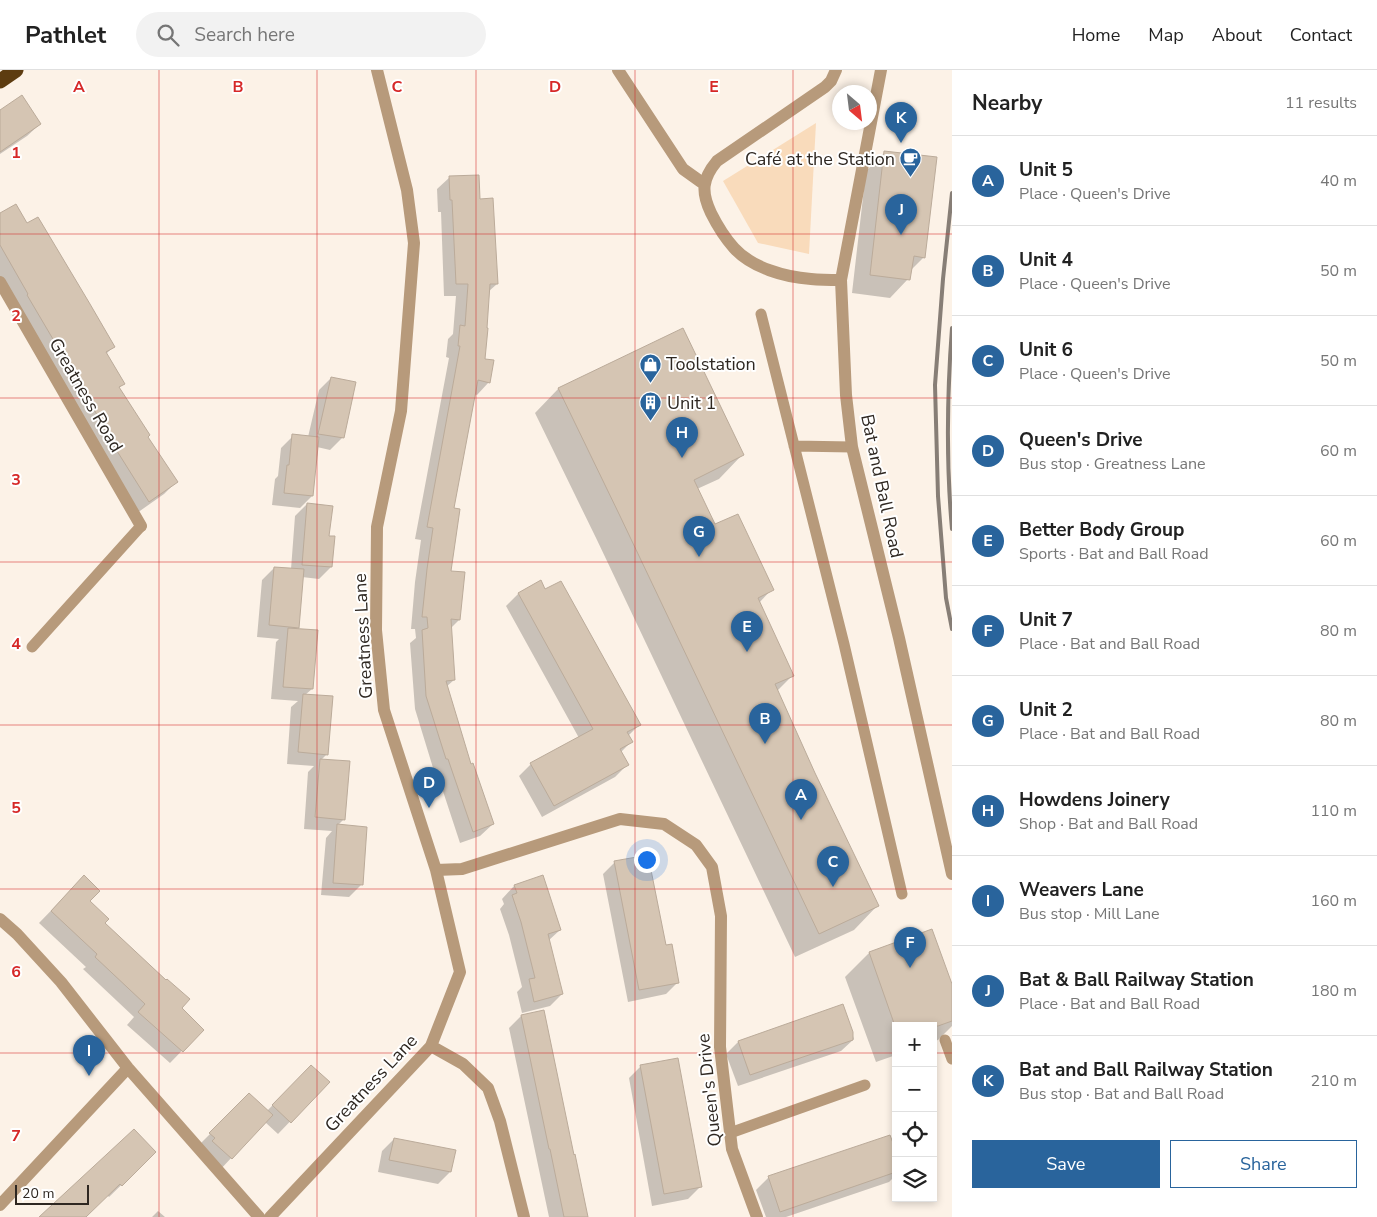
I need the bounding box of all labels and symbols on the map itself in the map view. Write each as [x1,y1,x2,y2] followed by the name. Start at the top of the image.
[73,76,85,98] text: A
[232,76,244,98] text: B
[392,76,403,98] text: C
[549,76,561,98] text: D
[709,76,719,98] text: E
[832,85,877,130] north arrow
[885,102,917,143] pin: K
[11,142,21,164] text: 1
[745,147,895,171] place label: Café at the Station
[899,147,923,178] cafe icon: Café at the Station
[885,194,917,235] pin: J
[11,305,21,327] text: 2
[43,333,129,457] street label: Greatness Road
[638,352,662,383] shop icon: Toolstation
[666,352,756,376] place label: Toolstation
[639,391,663,422] building icon: Unit 1
[667,391,716,415] place label: Unit 1
[855,412,909,560] street label: Bat and Ball Road
[666,417,698,458] pin: H
[11,469,21,491] text: 3
[683,516,715,557] pin: G
[348,573,378,699] street label: Greatness Lane
[731,611,763,652] pin: E
[11,633,21,655] text: 4
[749,703,781,744] pin: B
[413,767,445,808] pin: D
[785,779,817,820] pin: A
[11,797,21,819] text: 5
[817,846,849,887] pin: C
[634,847,660,873] your location
[894,927,926,968] pin: F
[11,961,21,983] text: 6
[319,1029,423,1137] street label: Greatness Lane
[691,1032,727,1148] street label: Queen's Drive
[73,1035,105,1076] pin: I
[11,1125,21,1147] text: 7
[15,1182,89,1205] scale bar

